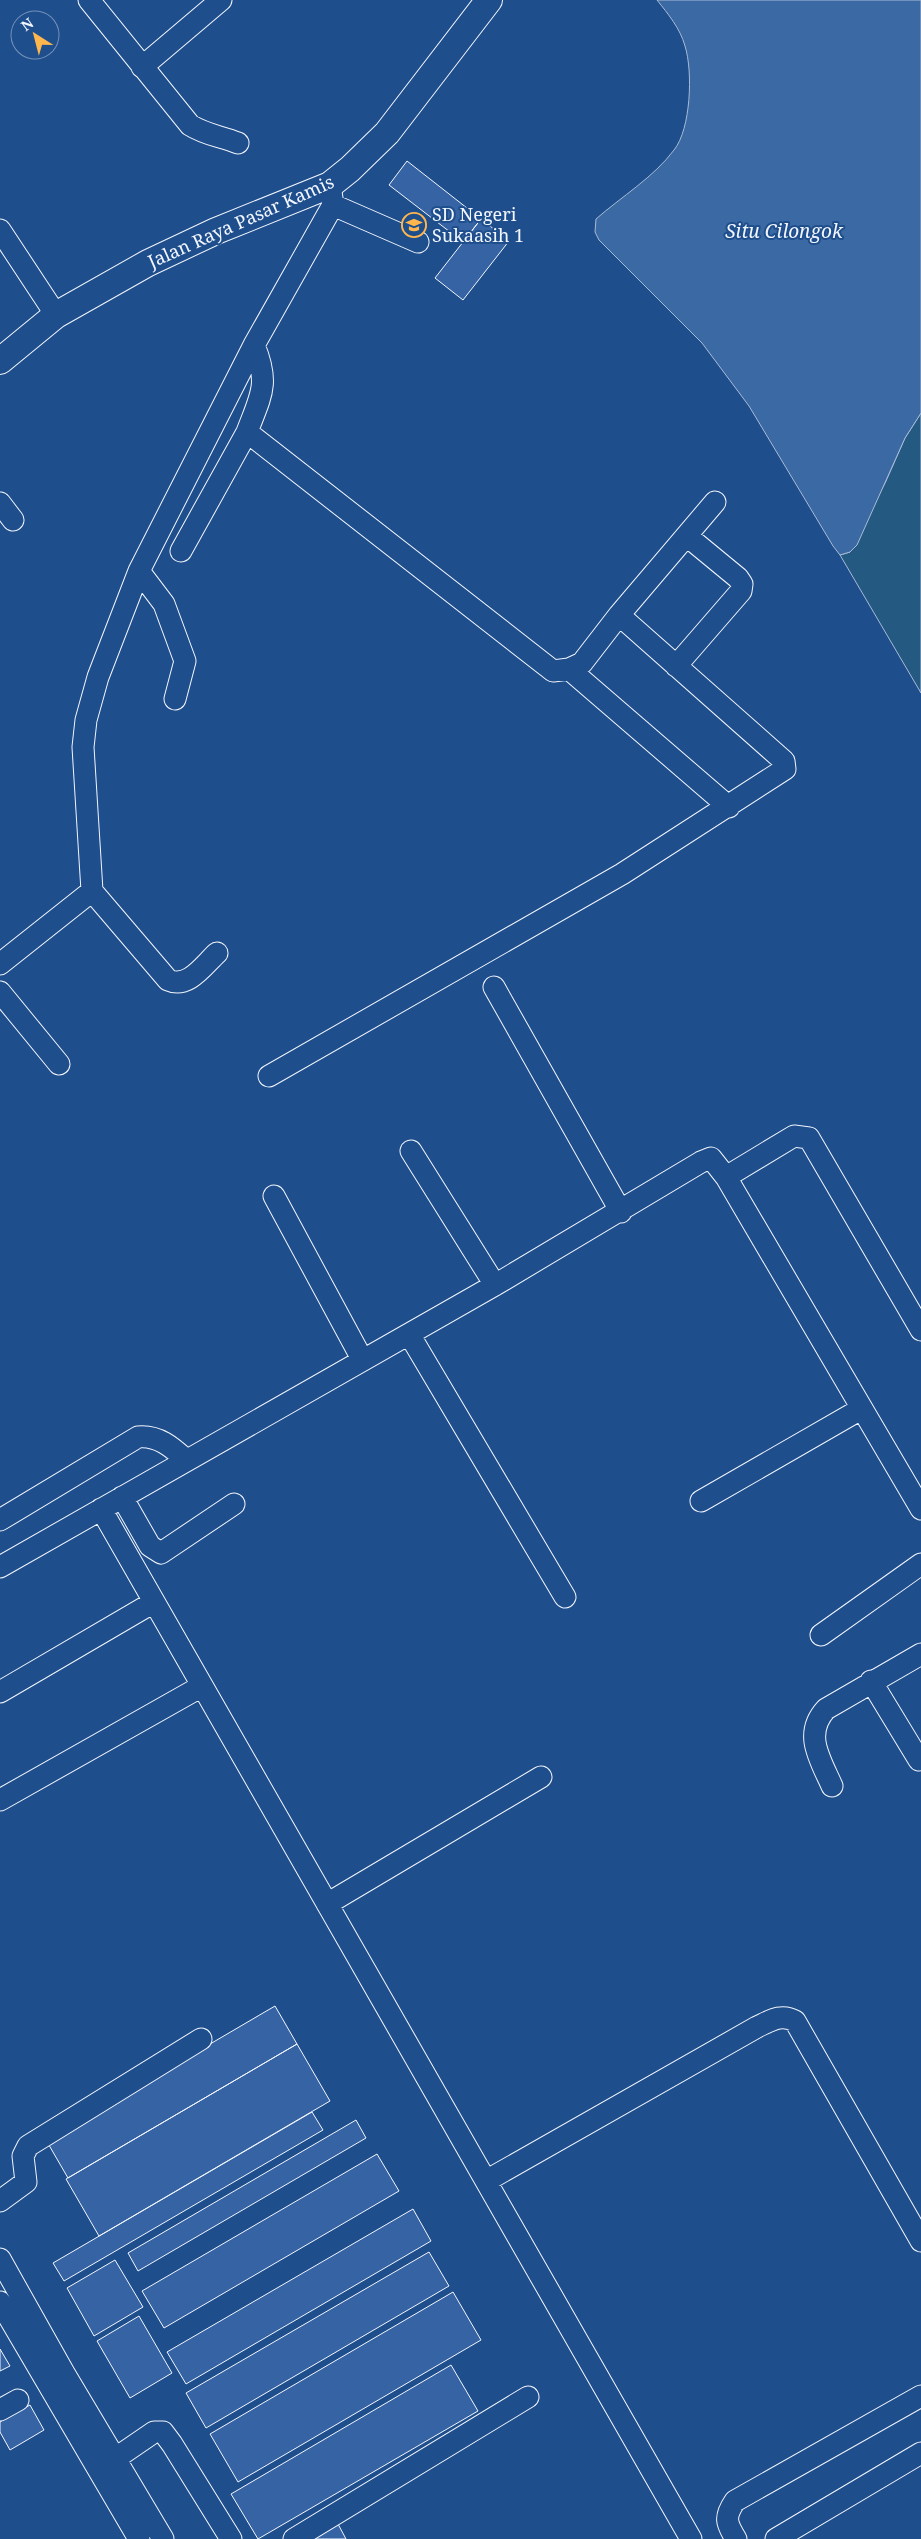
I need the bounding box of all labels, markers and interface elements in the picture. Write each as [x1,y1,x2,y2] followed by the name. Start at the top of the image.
[10,10,60,60] north arrow
[17,13,37,35] text: N
[143,169,337,273] street label: Jalan Raya Pasar Kamis
[432,202,524,247] place label: SD Negeri Sukaasih 1
[401,212,427,238] school or university icon: SD Negeri Sukaasih 1
[725,218,844,244] water label: Situ Cilongok

